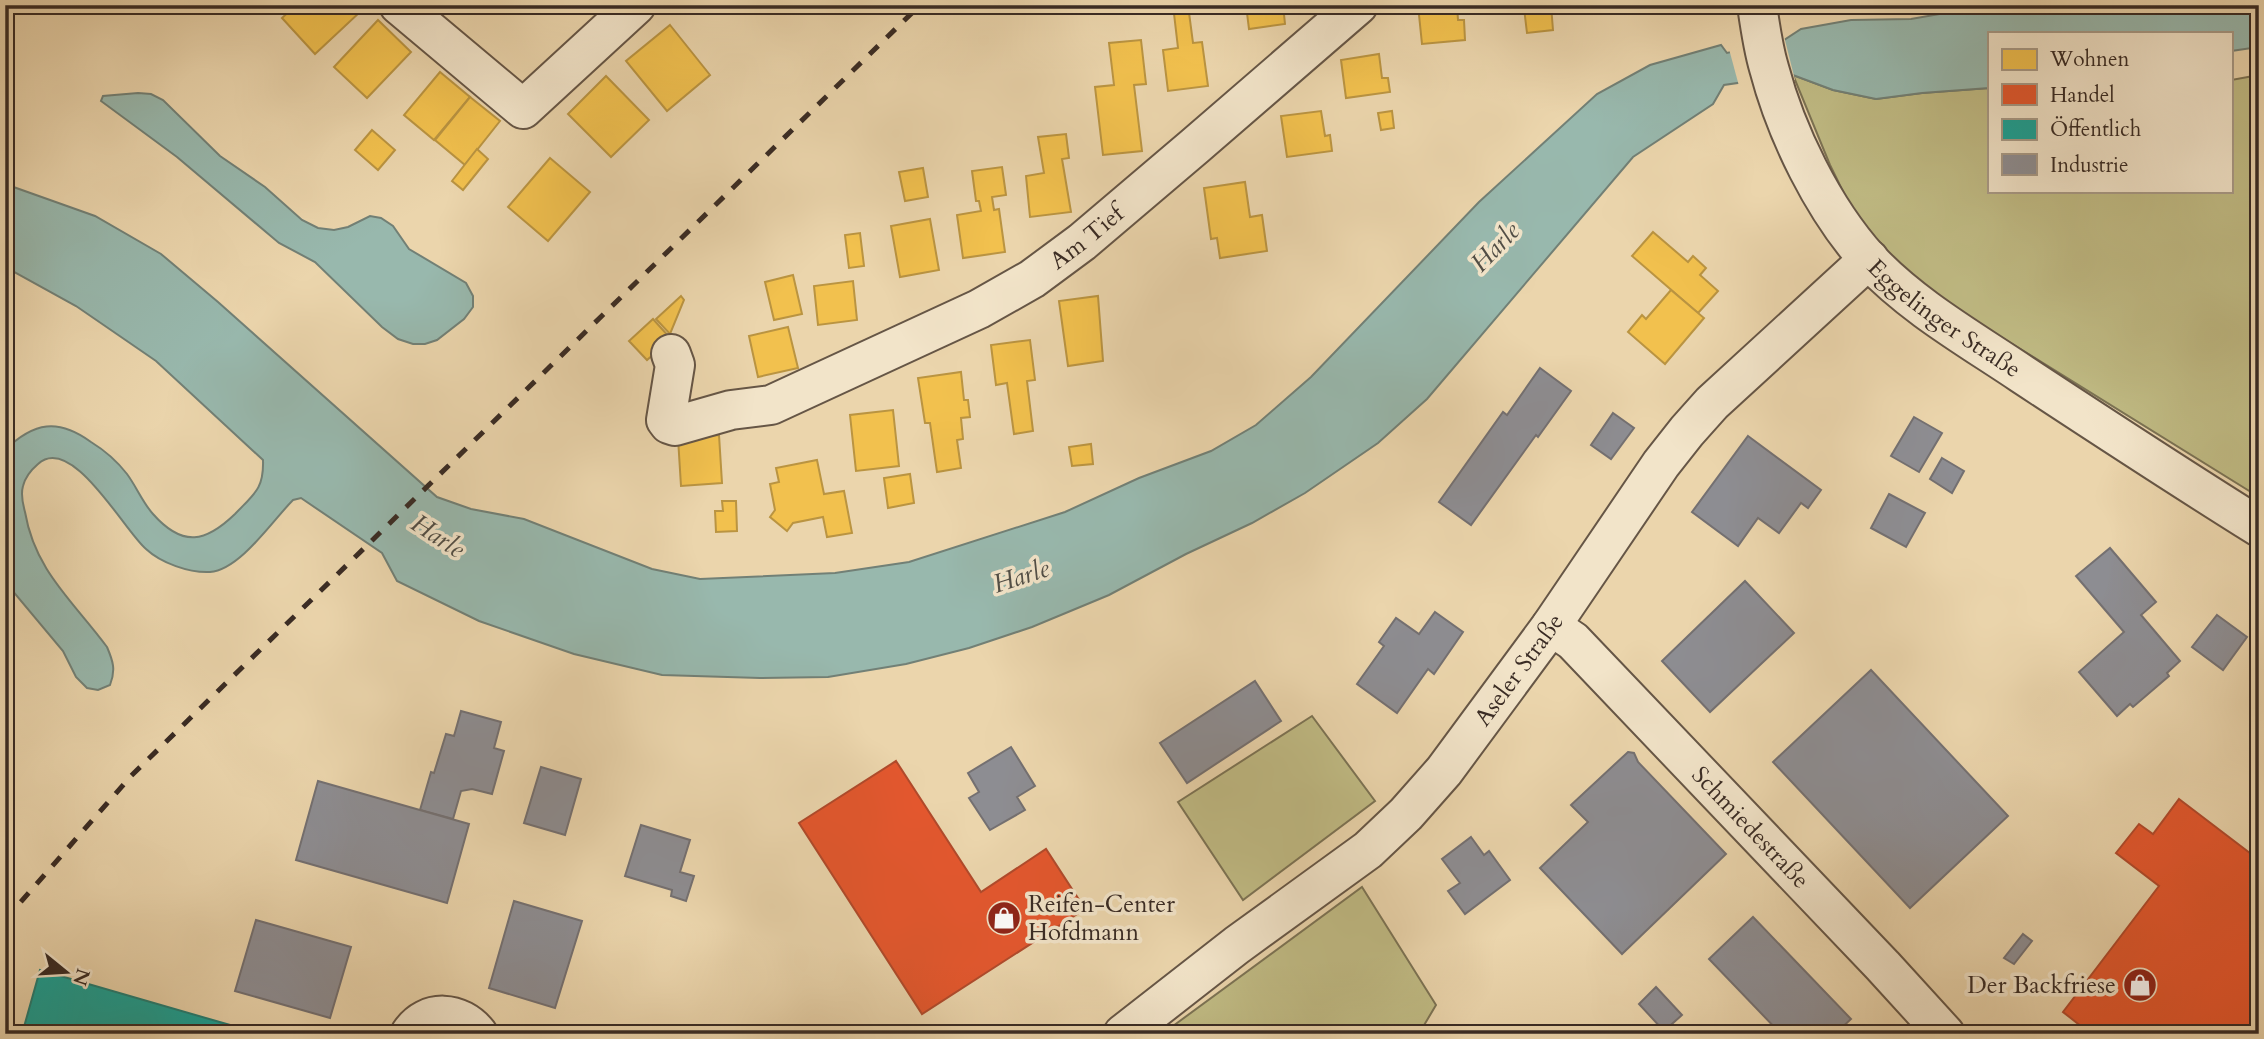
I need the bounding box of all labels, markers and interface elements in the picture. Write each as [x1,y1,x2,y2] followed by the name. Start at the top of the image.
[1988,32,2232,192] legend
[2049,45,2130,74] text: Wohnen
[2050,81,2115,110] text: Handel
[2050,115,2142,144] text: Öffentlich
[2050,151,2129,180] text: Industrie
[1043,195,1133,277] street label: Am Tief
[1462,214,1528,280] water label: Harle
[1860,251,2028,385] street label: Eggelinger Straße
[404,506,472,567] water label: Harle
[988,550,1055,602] water label: Harle
[1466,607,1571,733] street label: Aseler Straße
[1684,759,1817,896] street label: Schmiedestraße
[1028,888,1175,949] place label: Reifen-Center Hofdmann
[985,899,1023,937] shop icon: Reifen-Center Hofdmann
[32,937,102,1007] north arrow
[66,965,96,989] text: N
[2121,966,2159,1004] shop icon: Der Backfriese
[1967,969,2116,1002] place label: Der Backfriese

